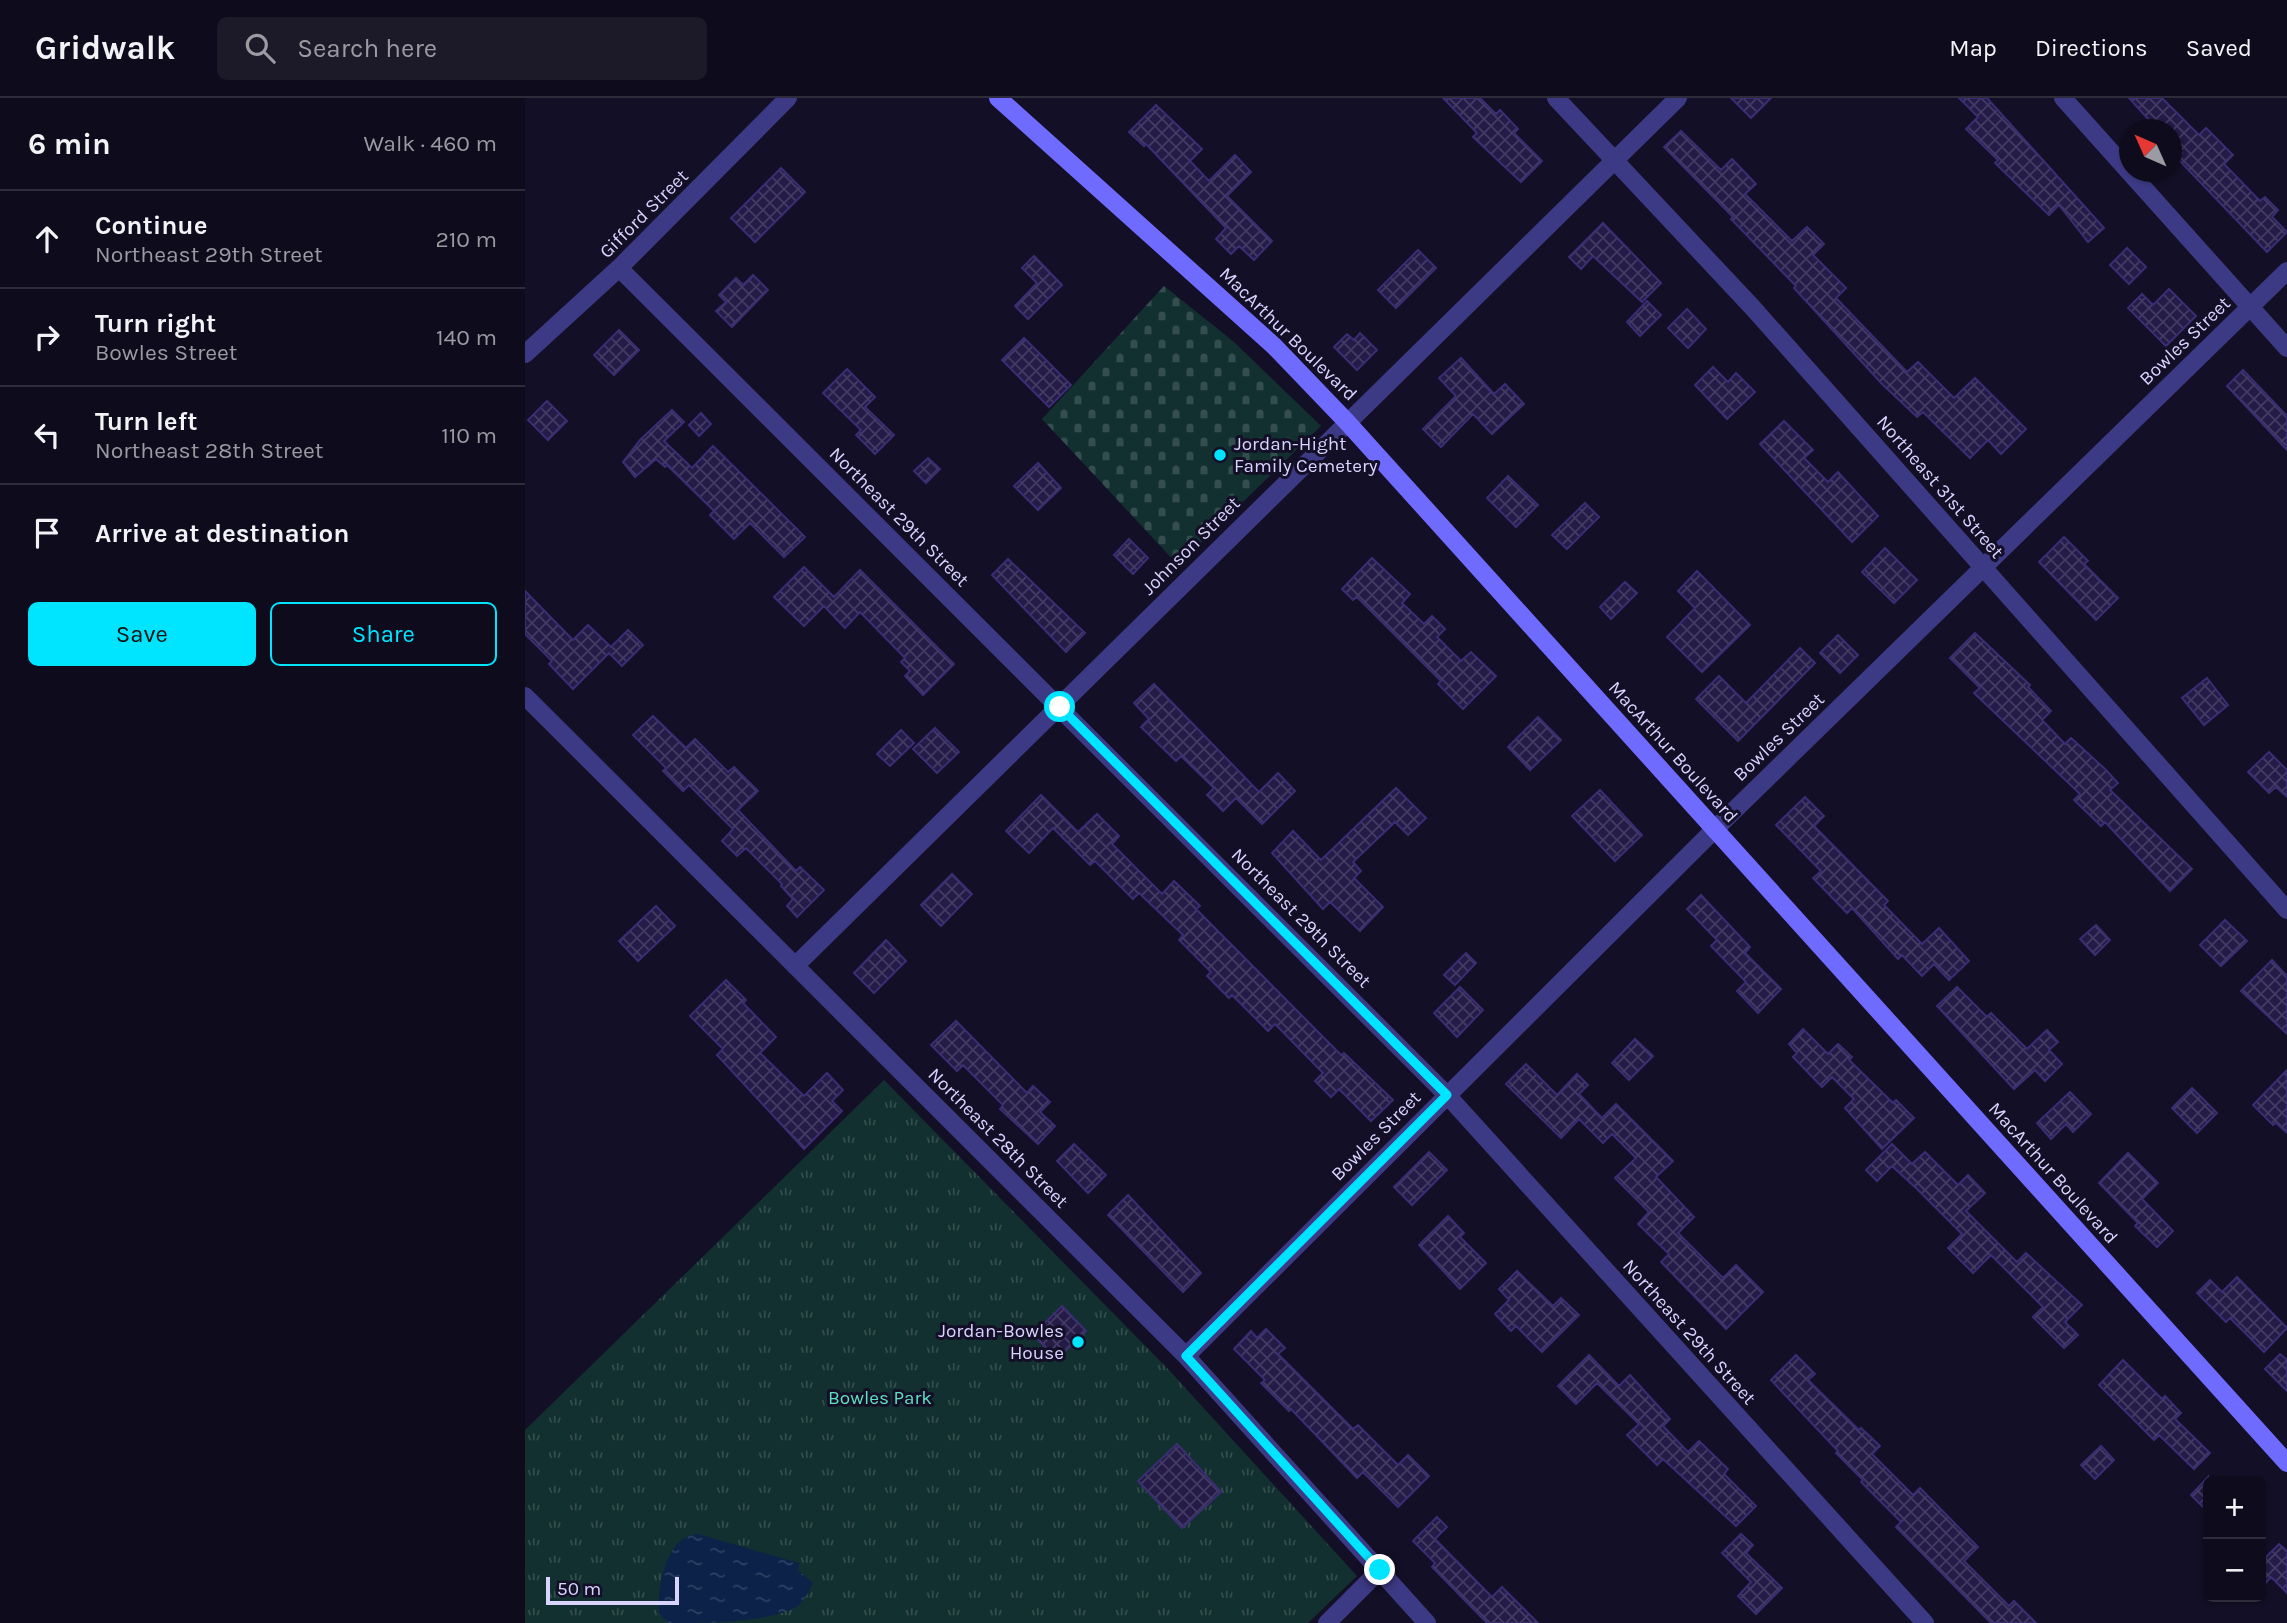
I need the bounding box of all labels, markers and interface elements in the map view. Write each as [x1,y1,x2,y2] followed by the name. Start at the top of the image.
[217,17,707,80] search box
[35,29,175,67] text: Gridwalk
[241,29,279,67] icon: search
[297,33,437,64] text: Search here
[1949,34,1997,62] text: Map
[2035,34,2148,62] text: Directions
[2186,34,2252,62] text: Saved
[2119,119,2182,182] north arrow
[28,126,111,162] text: 6 min
[363,130,497,157] text: Walk · 460 m
[595,165,693,263] street label: Gifford Street
[95,210,207,241] text: Continue
[28,220,66,258] icon: ahead
[435,226,497,253] text: 210 m
[95,241,323,268] text: Northeast 29th Street
[1215,263,1361,405] street label: MacArthur Boulevard
[2135,292,2235,390] street label: Bowles Street
[95,308,216,339] text: Turn right
[28,318,66,356] icon: right
[436,324,497,351] text: 140 m
[95,339,237,366] text: Bowles Street
[95,406,197,437] text: Turn left
[1872,411,2008,563] street label: Northeast 31st Street
[28,416,66,454] icon: left
[441,422,497,449] text: 110 m
[1234,433,1378,477] place label: Jordan-Hight Family Cemetery
[95,437,323,464] text: Northeast 28th Street
[825,443,973,591] street label: Northeast 29th Street
[1212,447,1228,463] marker: Jordan-Hight Family Cemetery
[1137,492,1245,600] street label: Johnson Street
[28,514,66,552] icon: arrive
[95,518,349,549] text: Arrive at destination
[28,602,256,666] button: Save
[270,602,497,666] button: Share
[1604,677,1742,827] street label: MacArthur Boulevard
[1729,688,1829,786] street label: Bowles Street
[1044,691,1075,722] route start
[1227,844,1375,992] street label: Northeast 29th Street
[924,1064,1072,1212] street label: Northeast 28th Street
[1327,1087,1425,1185] street label: Bowles Street
[1984,1098,2122,1248] street label: MacArthur Boulevard
[1618,1255,1760,1409] street label: Northeast 29th Street
[938,1320,1064,1364] place label: Jordan-Bowles House
[1070,1334,1086,1350] marker: Jordan-Bowles House
[828,1387,932,1409] park label: Bowles Park
[2203,1476,2266,1602] map controls
[2203,1476,2266,1539] button: +
[2203,1539,2266,1602] button: −
[1364,1554,1395,1585] route end
[546,1574,679,1606] scale bar
[557,1578,601,1600] text: 50 m

